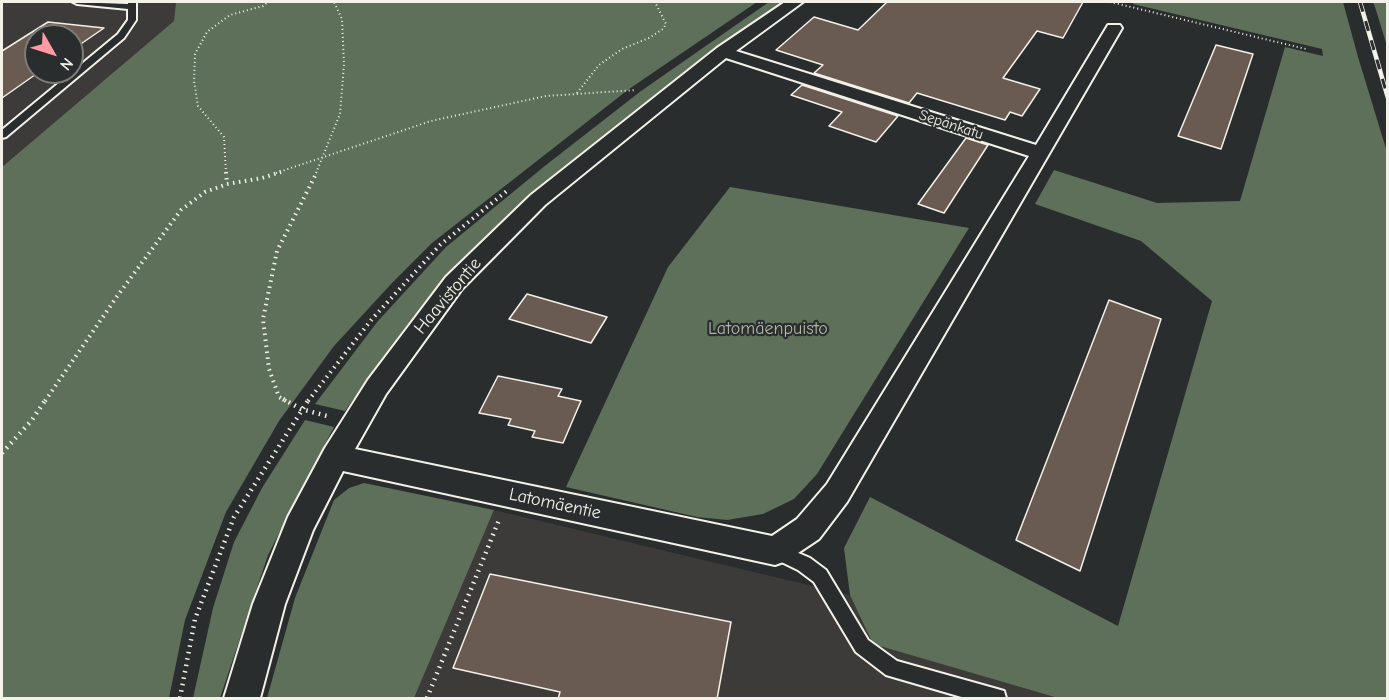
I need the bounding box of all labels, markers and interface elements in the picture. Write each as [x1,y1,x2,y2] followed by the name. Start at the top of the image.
[24,24,84,84] north arrow
[56,54,77,74] text: N
[917,106,985,144] street label: Sepänkatu
[410,253,486,339] street label: Haavistontie
[708,318,828,340] park label: Latomäenpuisto
[507,484,603,524] street label: Latomäentie

